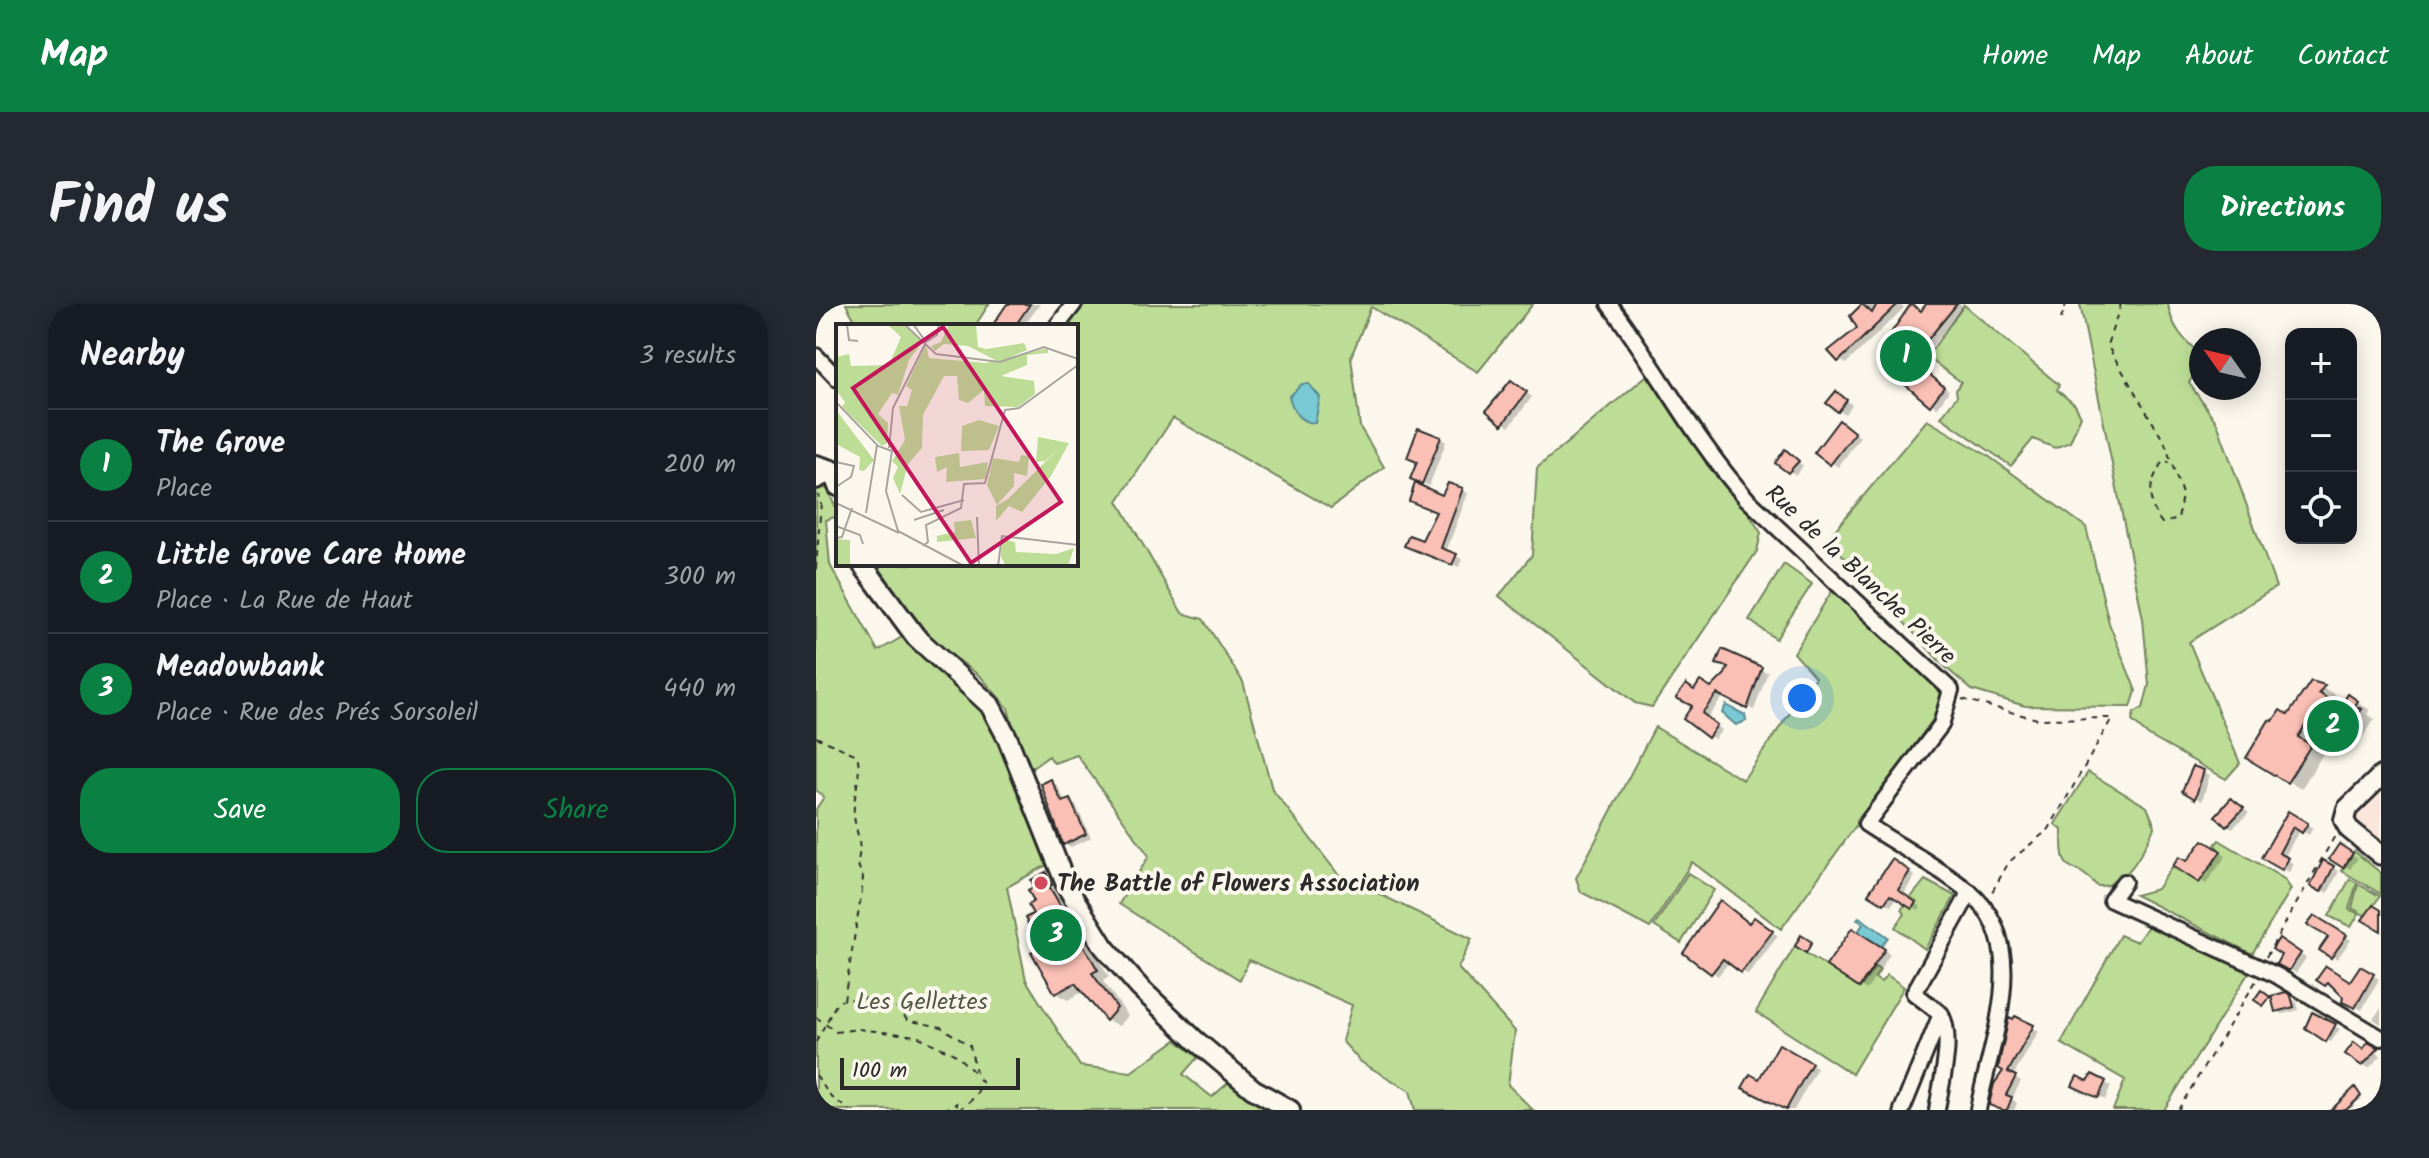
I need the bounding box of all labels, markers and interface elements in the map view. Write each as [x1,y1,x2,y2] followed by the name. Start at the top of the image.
[40,26,109,86] text: Map
[1982,34,2048,79] text: Home
[2092,34,2141,79] text: Map
[2185,34,2253,79] text: About
[2297,34,2389,79] text: Contact
[48,163,229,253] text: Find us
[2184,166,2381,251] button: Directions
[836,324,1078,566] inset map
[1880,326,1932,386] pin: 1
[2189,328,2261,400] north arrow
[2285,328,2357,544] map controls
[2285,328,2357,400] button: +
[80,329,185,383] text: Nearby
[639,335,736,377] text: 3 results
[2285,400,2357,472] button: −
[156,420,285,468] text: The Grove
[102,444,110,486] text: 1
[664,444,736,486] text: 200 m
[156,468,212,510] text: Place
[2285,472,2357,544] button: locate
[1755,475,1965,675] street label: Rue de la Blanche Pierre
[156,532,466,580] text: Little Grove Care Home
[98,556,114,598] text: 2
[664,556,736,598] text: 300 m
[156,580,413,622] text: Place · La Rue de Haut
[156,644,324,692] text: Meadowbank
[99,668,113,710] text: 3
[663,668,736,710] text: 440 m
[1782,678,1822,718] your location
[156,692,478,734] text: Place · Rue des Prés Sorsoleil
[2307,696,2359,756] pin: 2
[80,768,400,853] button: Save
[416,768,736,853] button: Share
[1057,865,1420,904] place label: The Battle of Flowers Association
[1032,874,1050,892] marker: The Battle of Flowers Association
[1030,905,1082,965] pin: 3
[856,983,988,1022] park label: Les Gellettes
[840,1054,1020,1090] scale bar
[852,1054,907,1089] text: 100 m

